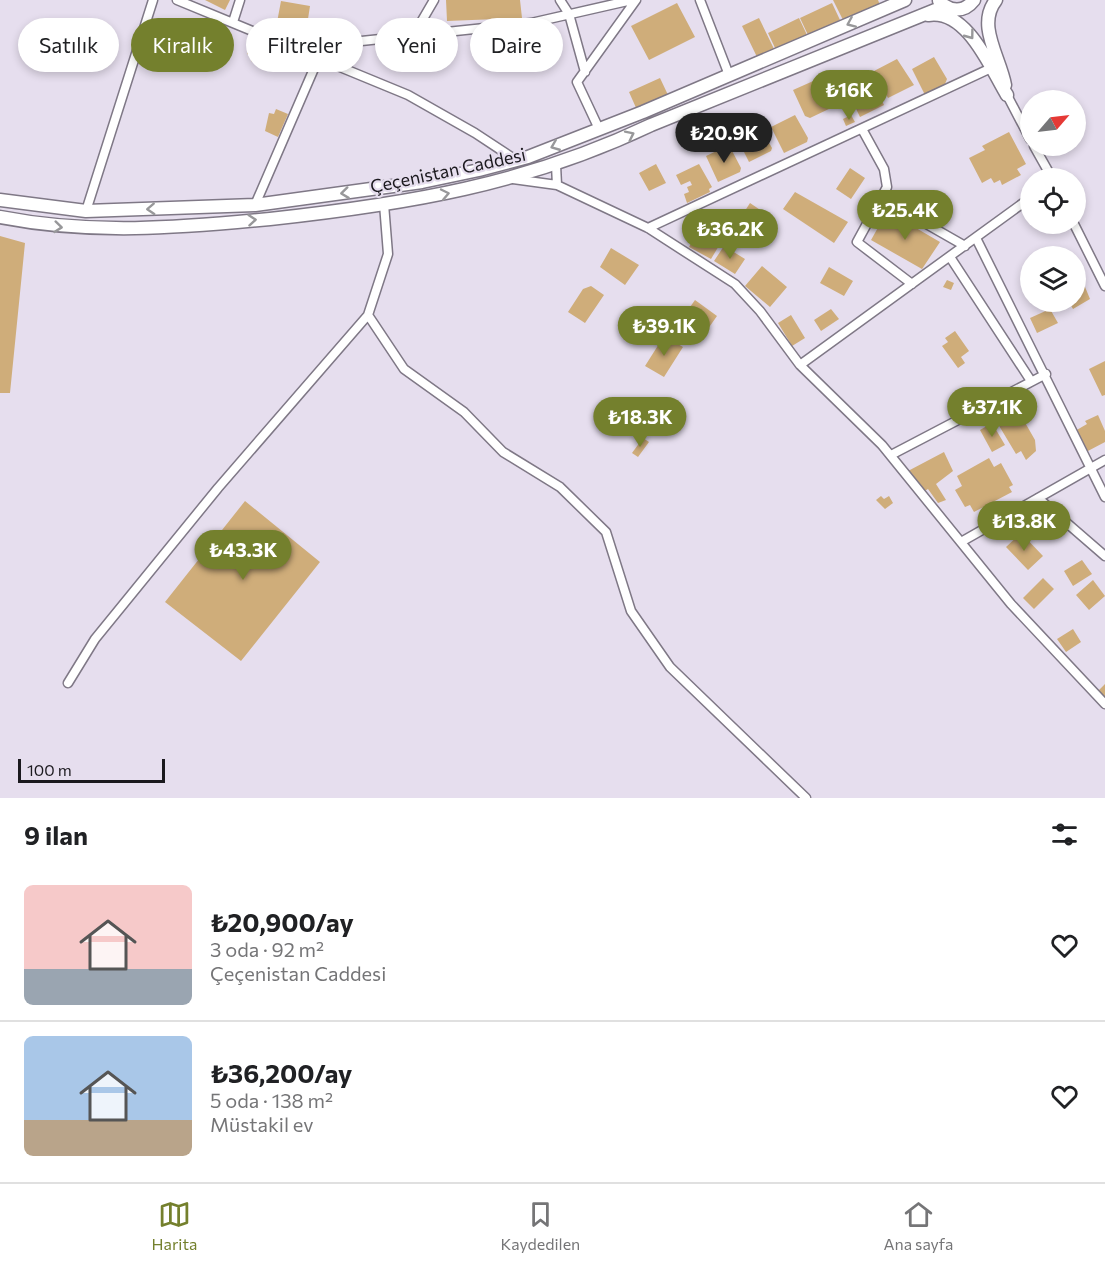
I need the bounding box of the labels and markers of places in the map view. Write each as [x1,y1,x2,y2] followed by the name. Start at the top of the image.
[813,70,885,121] pin: ₺16K
[675,113,773,164] pin: ₺20.9K
[856,190,954,241] pin: ₺25.4K
[681,209,779,260] pin: ₺36.2K
[615,306,713,357] pin: ₺39.1K
[943,387,1041,438] pin: ₺37.1K
[591,397,689,448] pin: ₺18.3K
[975,501,1073,552] pin: ₺13.8K
[194,530,292,581] pin: ₺43.3K

